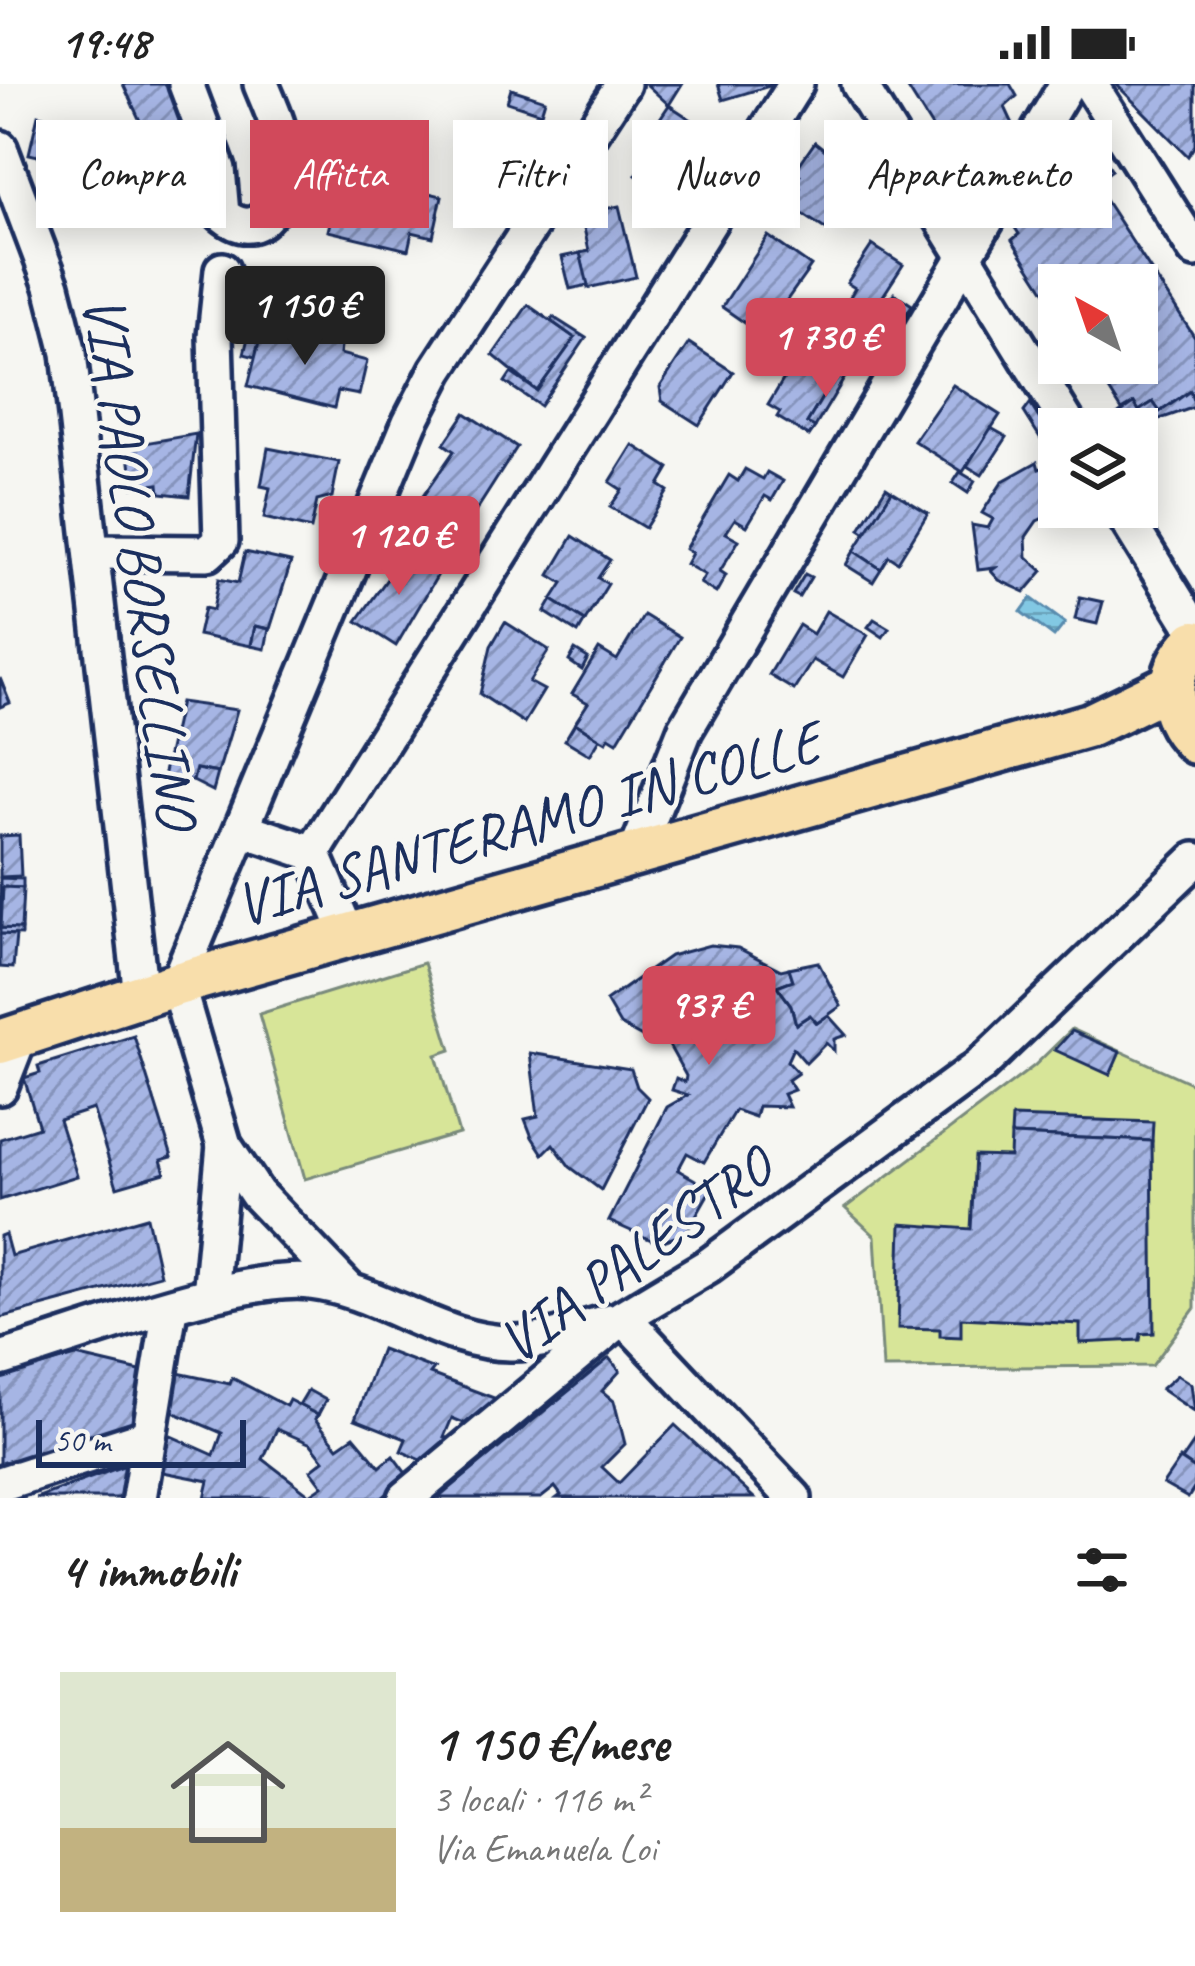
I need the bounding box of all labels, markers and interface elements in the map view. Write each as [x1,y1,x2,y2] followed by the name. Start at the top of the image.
[60,14,149,71] text: 19:48
[36,120,226,228] chip: Compra
[250,120,429,228] chip: Affitta
[453,120,608,228] chip: Filtri
[632,120,800,228] chip: Nuovo
[824,120,1112,228] chip: Appartamento
[1038,264,1158,384] north arrow
[1038,264,1158,528] map controls
[194,266,416,368] pin: 1 150 €
[252,280,358,329] text: 1 150 €
[66,290,217,838] street label: VIA PAOLO BORSELLINO
[715,298,937,400] pin: 1 730 €
[773,312,879,361] text: 1 730 €
[1038,408,1158,528] button: layers
[288,496,510,598] pin: 1 120 €
[346,510,452,559] text: 1 120 €
[226,701,836,943] street label: VIA SANTERAMO IN COLLE
[625,966,793,1068] pin: 937 €
[669,980,749,1029] text: 937 €
[482,1127,791,1380] street label: VIA PALESTRO
[36,1414,246,1467] scale bar
[54,1420,110,1462] text: 50 m
[1069,1537,1135,1603] icon: filters
[60,1538,236,1602] text: 4 immobili
[432,1711,668,1775] text: 1 150 €/mese
[156,1720,300,1864] icon: home
[432,1775,645,1824] text: 3 locali · 116 m²
[432,1824,656,1873] text: Via Emanuela Loi

